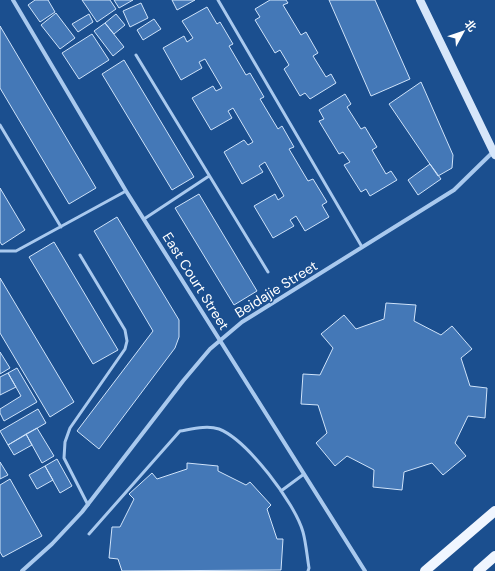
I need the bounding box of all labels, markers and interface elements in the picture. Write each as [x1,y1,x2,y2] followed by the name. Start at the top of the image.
[443,12,483,52] north arrow
[462,17,480,34] text: 北
[159,229,233,333] street label: East Court Street
[231,256,321,322] street label: Beidajie Street

